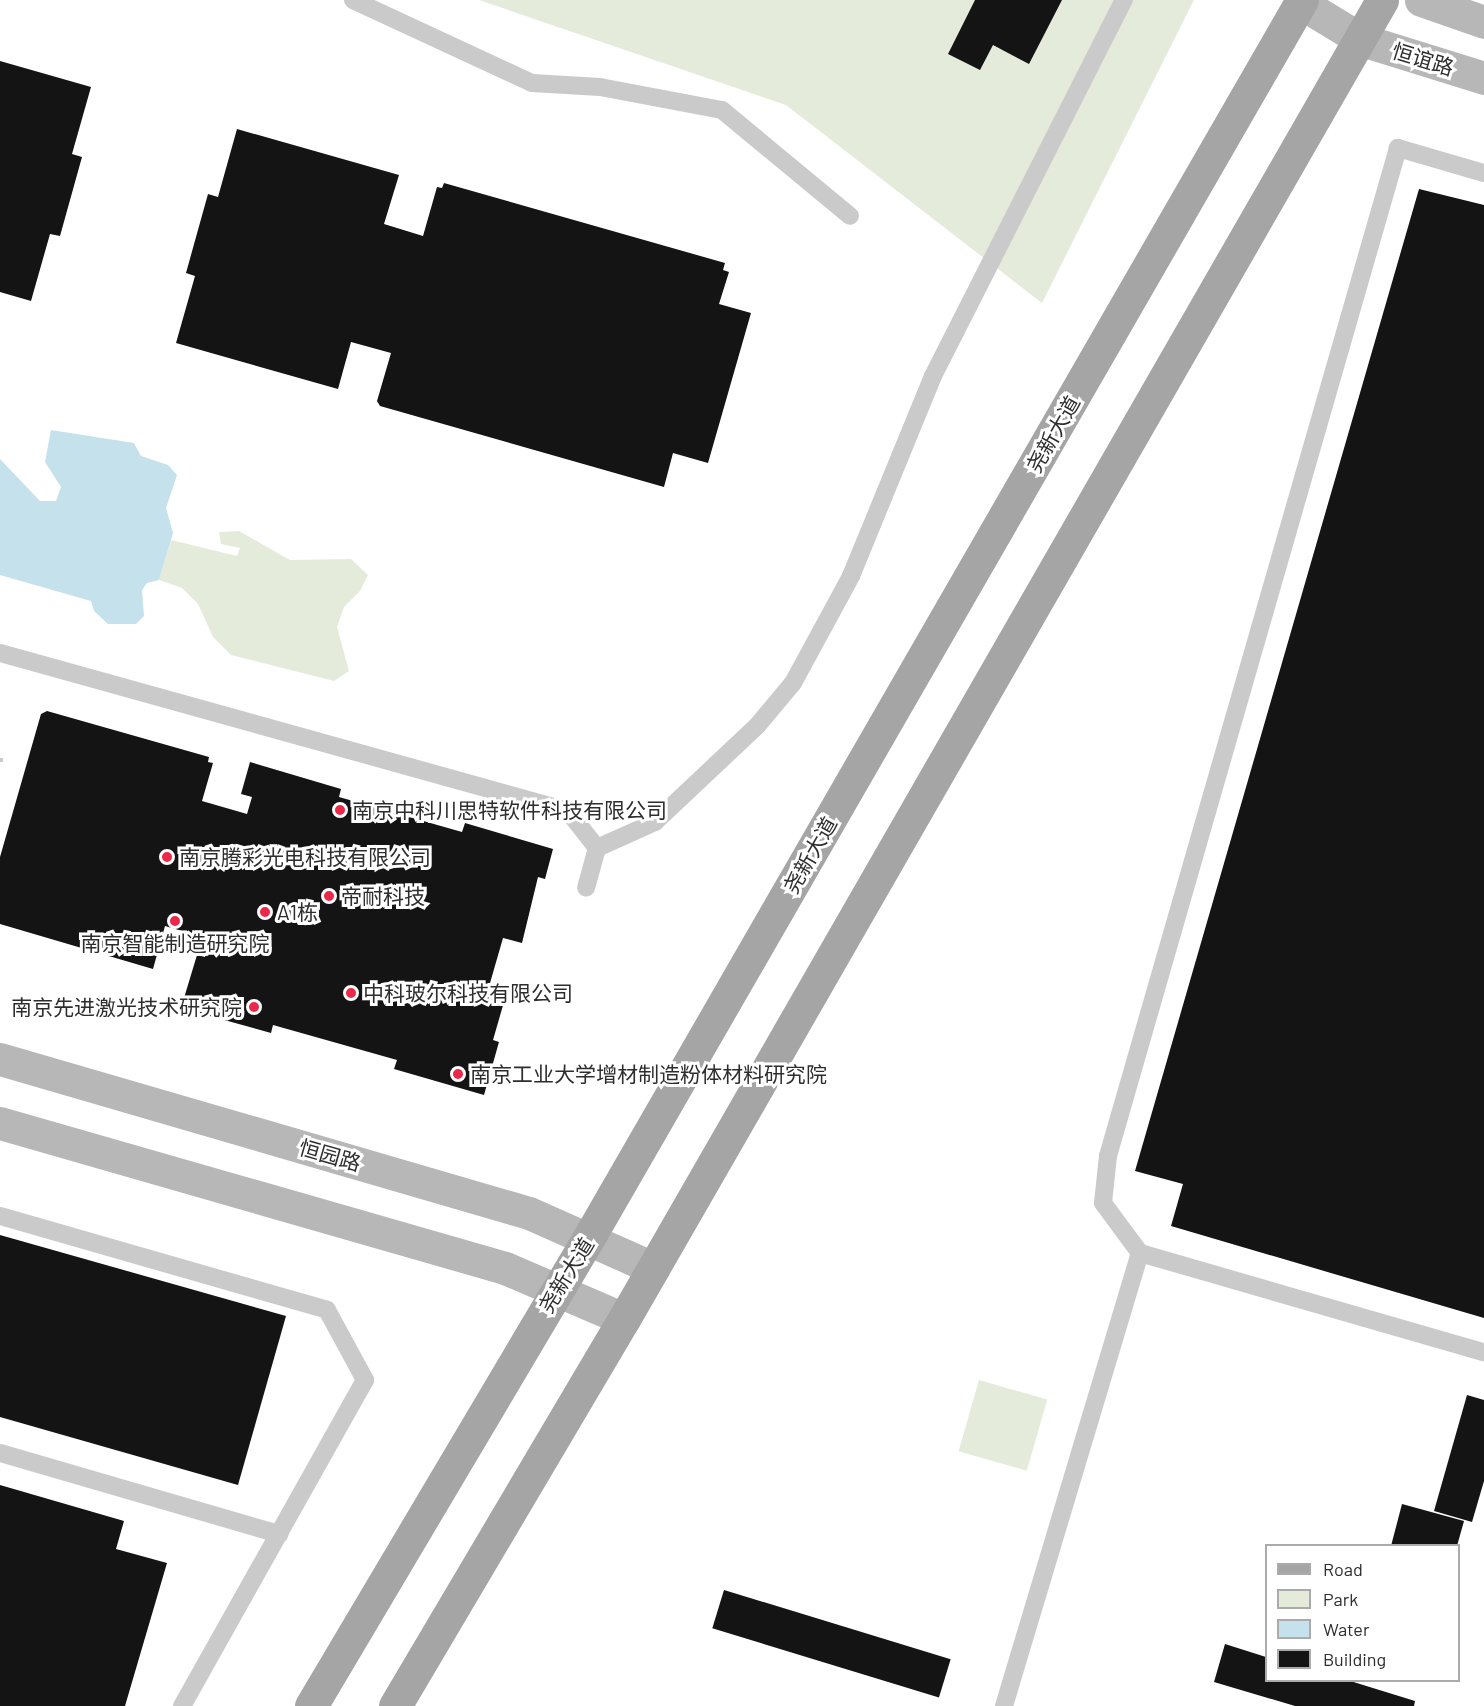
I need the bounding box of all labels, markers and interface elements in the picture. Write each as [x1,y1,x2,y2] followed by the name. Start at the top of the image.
[1389,38,1457,80] street label: 恒谊路
[1021,391,1085,477] street label: 尧新大道
[352,797,667,823] place label: 南京中科川思特软件科技有限公司
[333,803,347,817] marker: 南京中科川思特软件科技有限公司
[778,812,842,898] street label: 尧新大道
[179,844,431,870] place label: 南京腾彩光电科技有限公司
[160,850,174,864] marker: 南京腾彩光电科技有限公司
[341,883,425,909] place label: 帝耐科技
[322,889,336,903] marker: 帝耐科技
[277,899,318,925] place label: A1栋
[258,905,272,919] marker: A1栋
[168,914,182,928] marker: 南京智能制造研究院
[81,930,269,956] place label: 南京智能制造研究院
[363,980,573,1006] place label: 中科玻尔科技有限公司
[344,986,358,1000] marker: 中科玻尔科技有限公司
[11,994,242,1020] place label: 南京先进激光技术研究院
[247,1000,261,1014] marker: 南京先进激光技术研究院
[470,1061,827,1087] place label: 南京工业大学增材制造粉体材料研究院
[451,1067,465,1081] marker: 南京工业大学增材制造粉体材料研究院
[296,1134,364,1176] street label: 恒园路
[533,1233,599,1317] street label: 尧新大道
[1265,1544,1460,1682] legend
[1323,1558,1363,1580] text: Road
[1323,1588,1358,1610] text: Park
[1323,1618,1370,1640] text: Water
[1323,1648,1386,1670] text: Building

